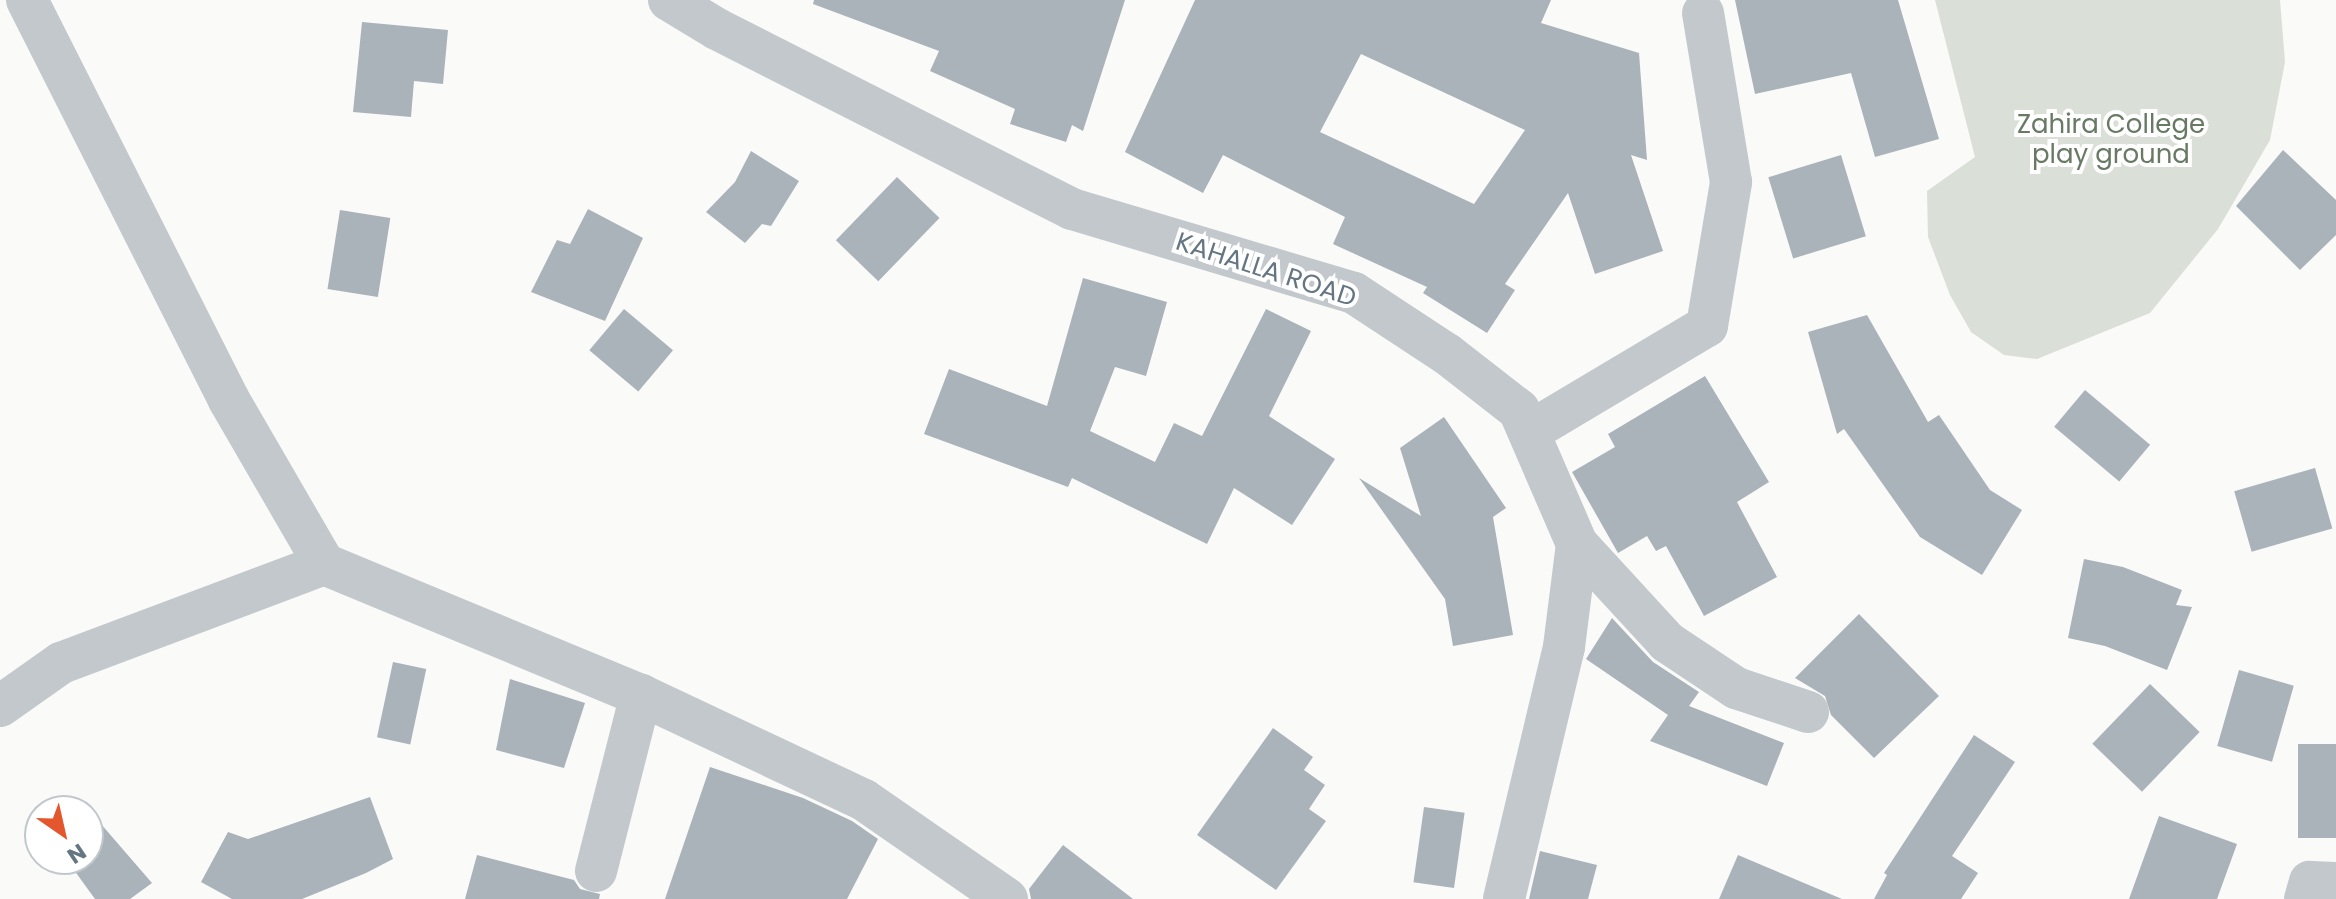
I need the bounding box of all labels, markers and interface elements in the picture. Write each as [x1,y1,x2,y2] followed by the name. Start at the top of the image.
[2017,109,2205,170] park label: Zahira College play ground
[1172,226,1360,314] street label: KAHALLA ROAD
[24,795,104,875] north arrow
[61,836,92,871] text: N

